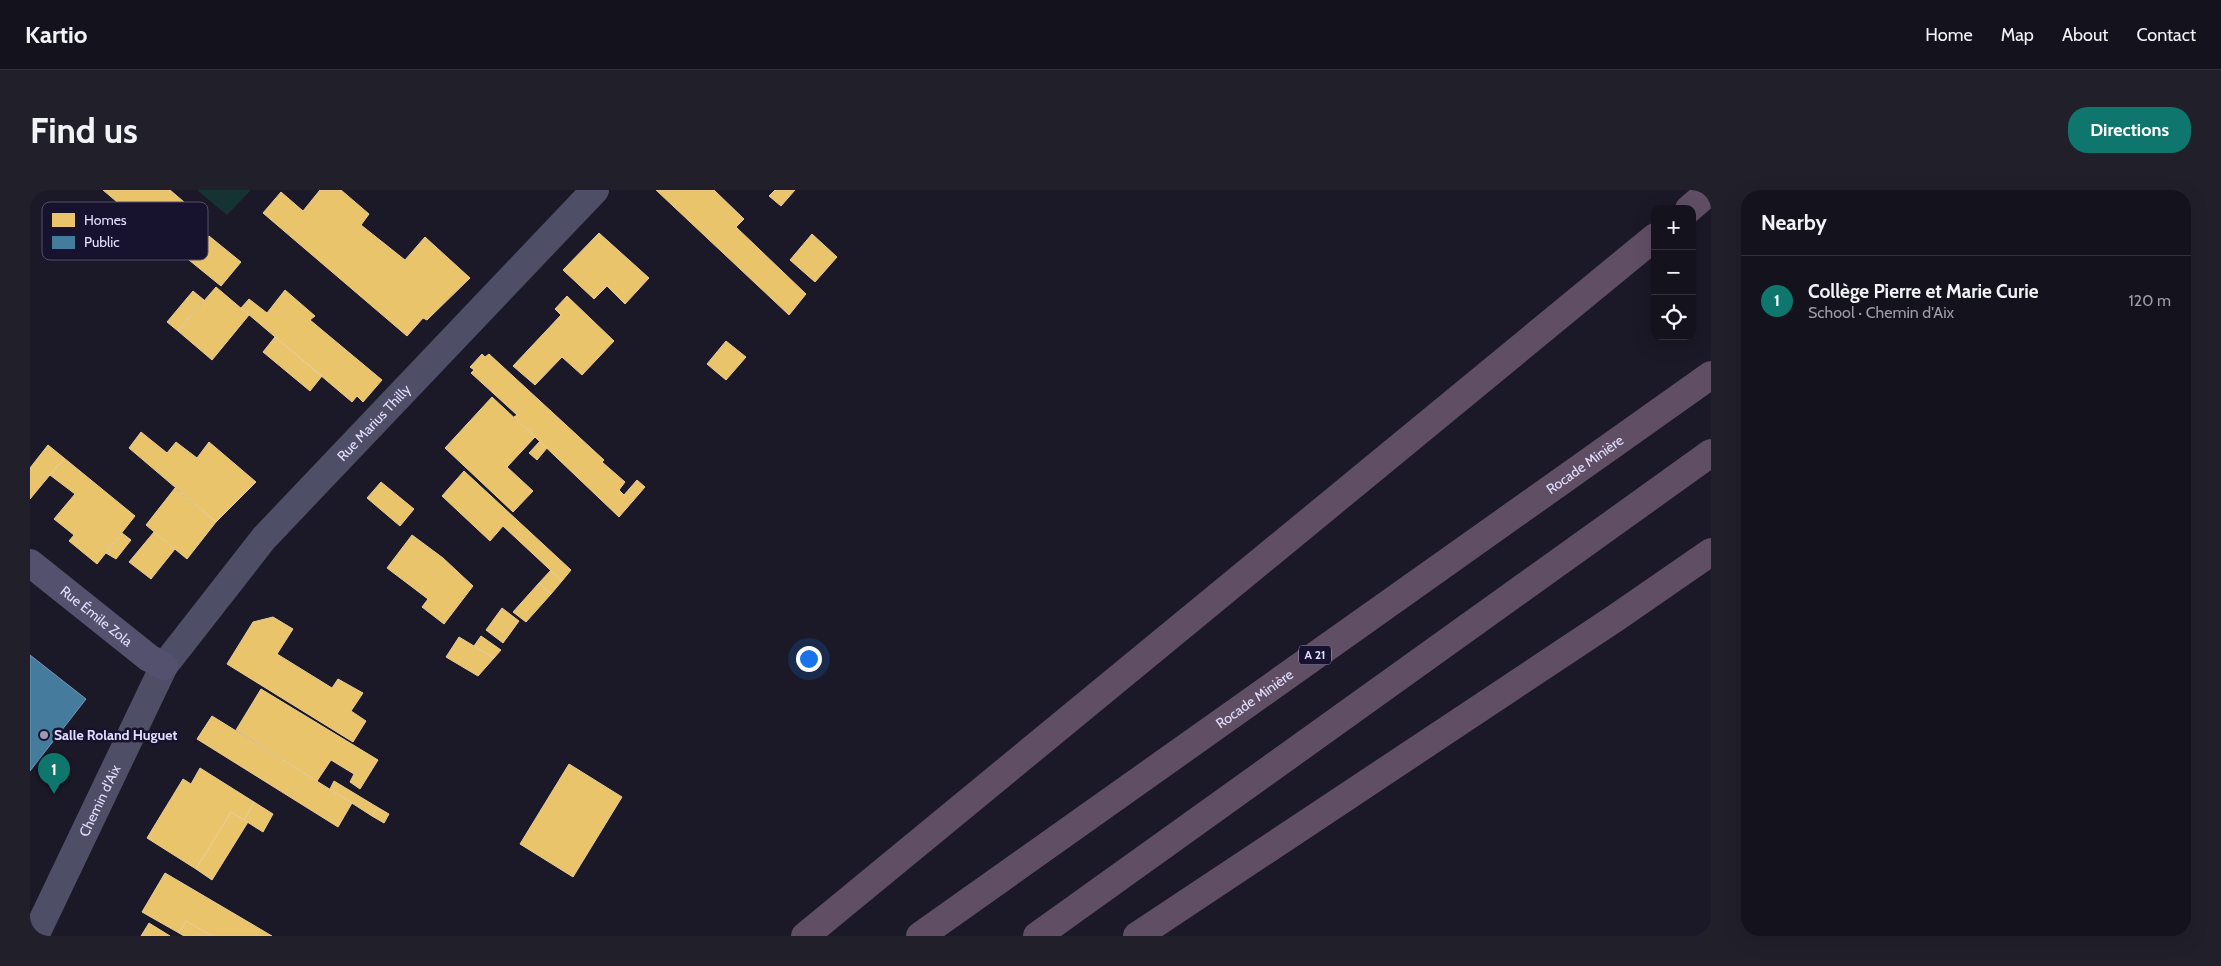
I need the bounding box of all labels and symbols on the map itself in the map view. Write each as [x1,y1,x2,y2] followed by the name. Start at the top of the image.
[42,202,208,260] legend
[84,211,127,229] text: Homes
[84,233,120,251] text: Public
[333,380,415,465] street label: Rue Marius Thilly
[1543,431,1627,498] street label: Rocade Minière
[57,582,136,651] street label: Rue Émile Zola
[796,646,822,672] your location
[1299,646,1331,664] road number: A 21
[1212,665,1297,732] street label: Rocade Minière
[54,726,177,744] place label: Salle Roland Huguet
[38,729,50,741] marker: Salle Roland Huguet
[38,753,70,794] pin: 1
[75,762,125,839] street label: Chemin d'Aix

